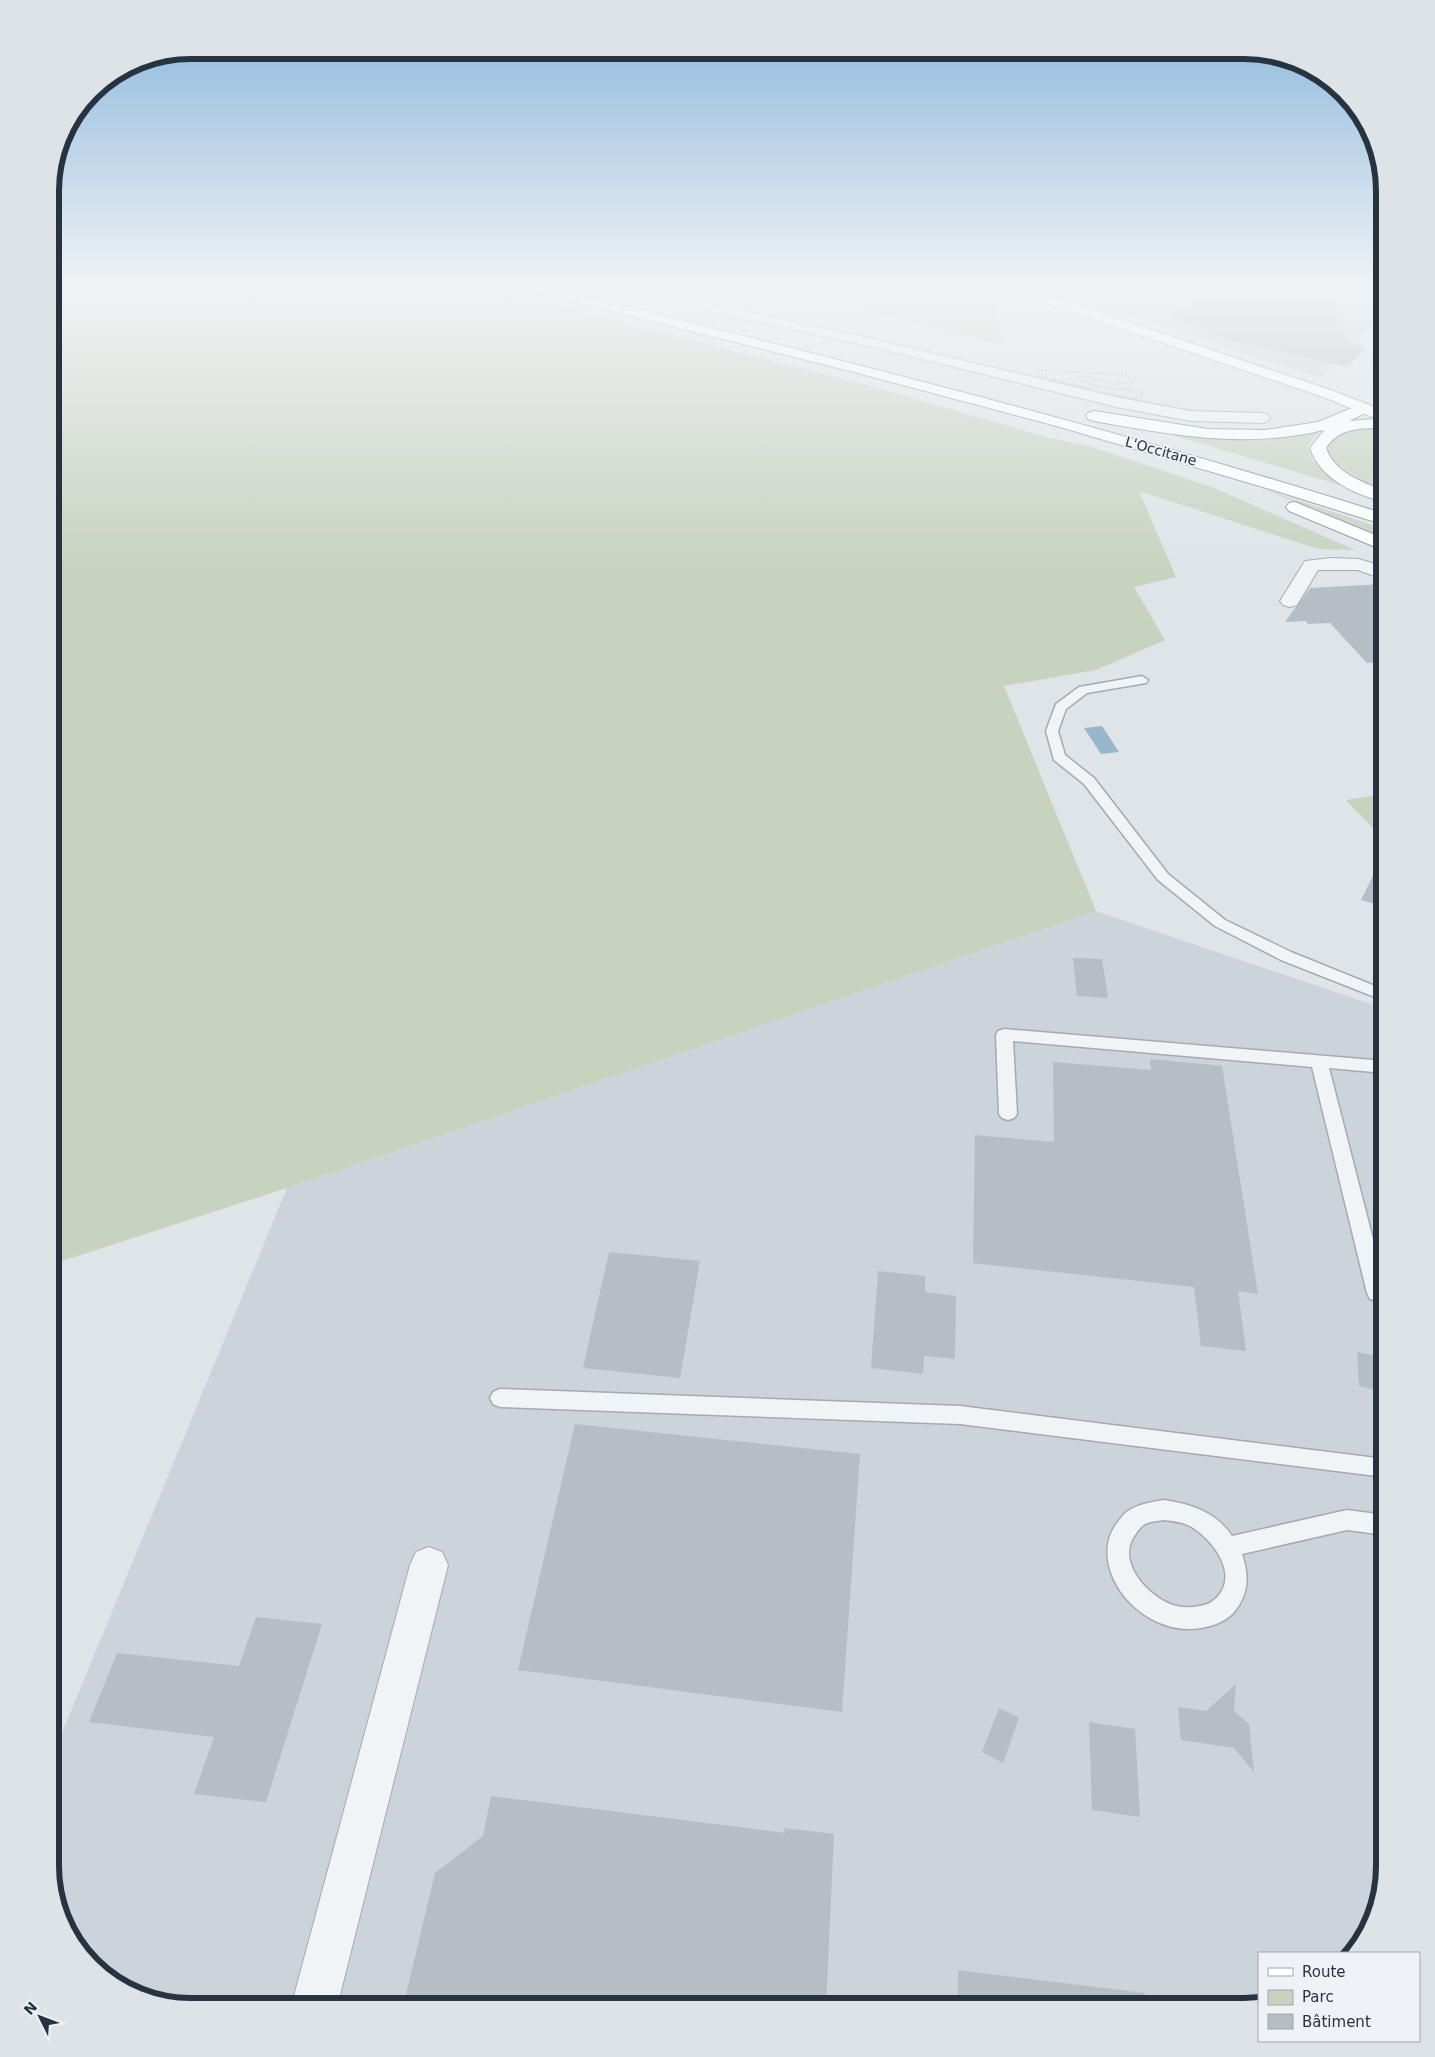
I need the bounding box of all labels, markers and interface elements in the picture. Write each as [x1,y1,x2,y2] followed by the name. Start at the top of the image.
[1123,433,1199,469] street label: L'Occitane
[1258,1952,1420,2042] legend
[1302,1963,1346,1981] text: Route
[1302,1988,1334,2006] text: Parc
[15,1992,65,2042] north arrow
[20,1999,40,2018] text: N
[1302,2013,1371,2031] text: Bâtiment

